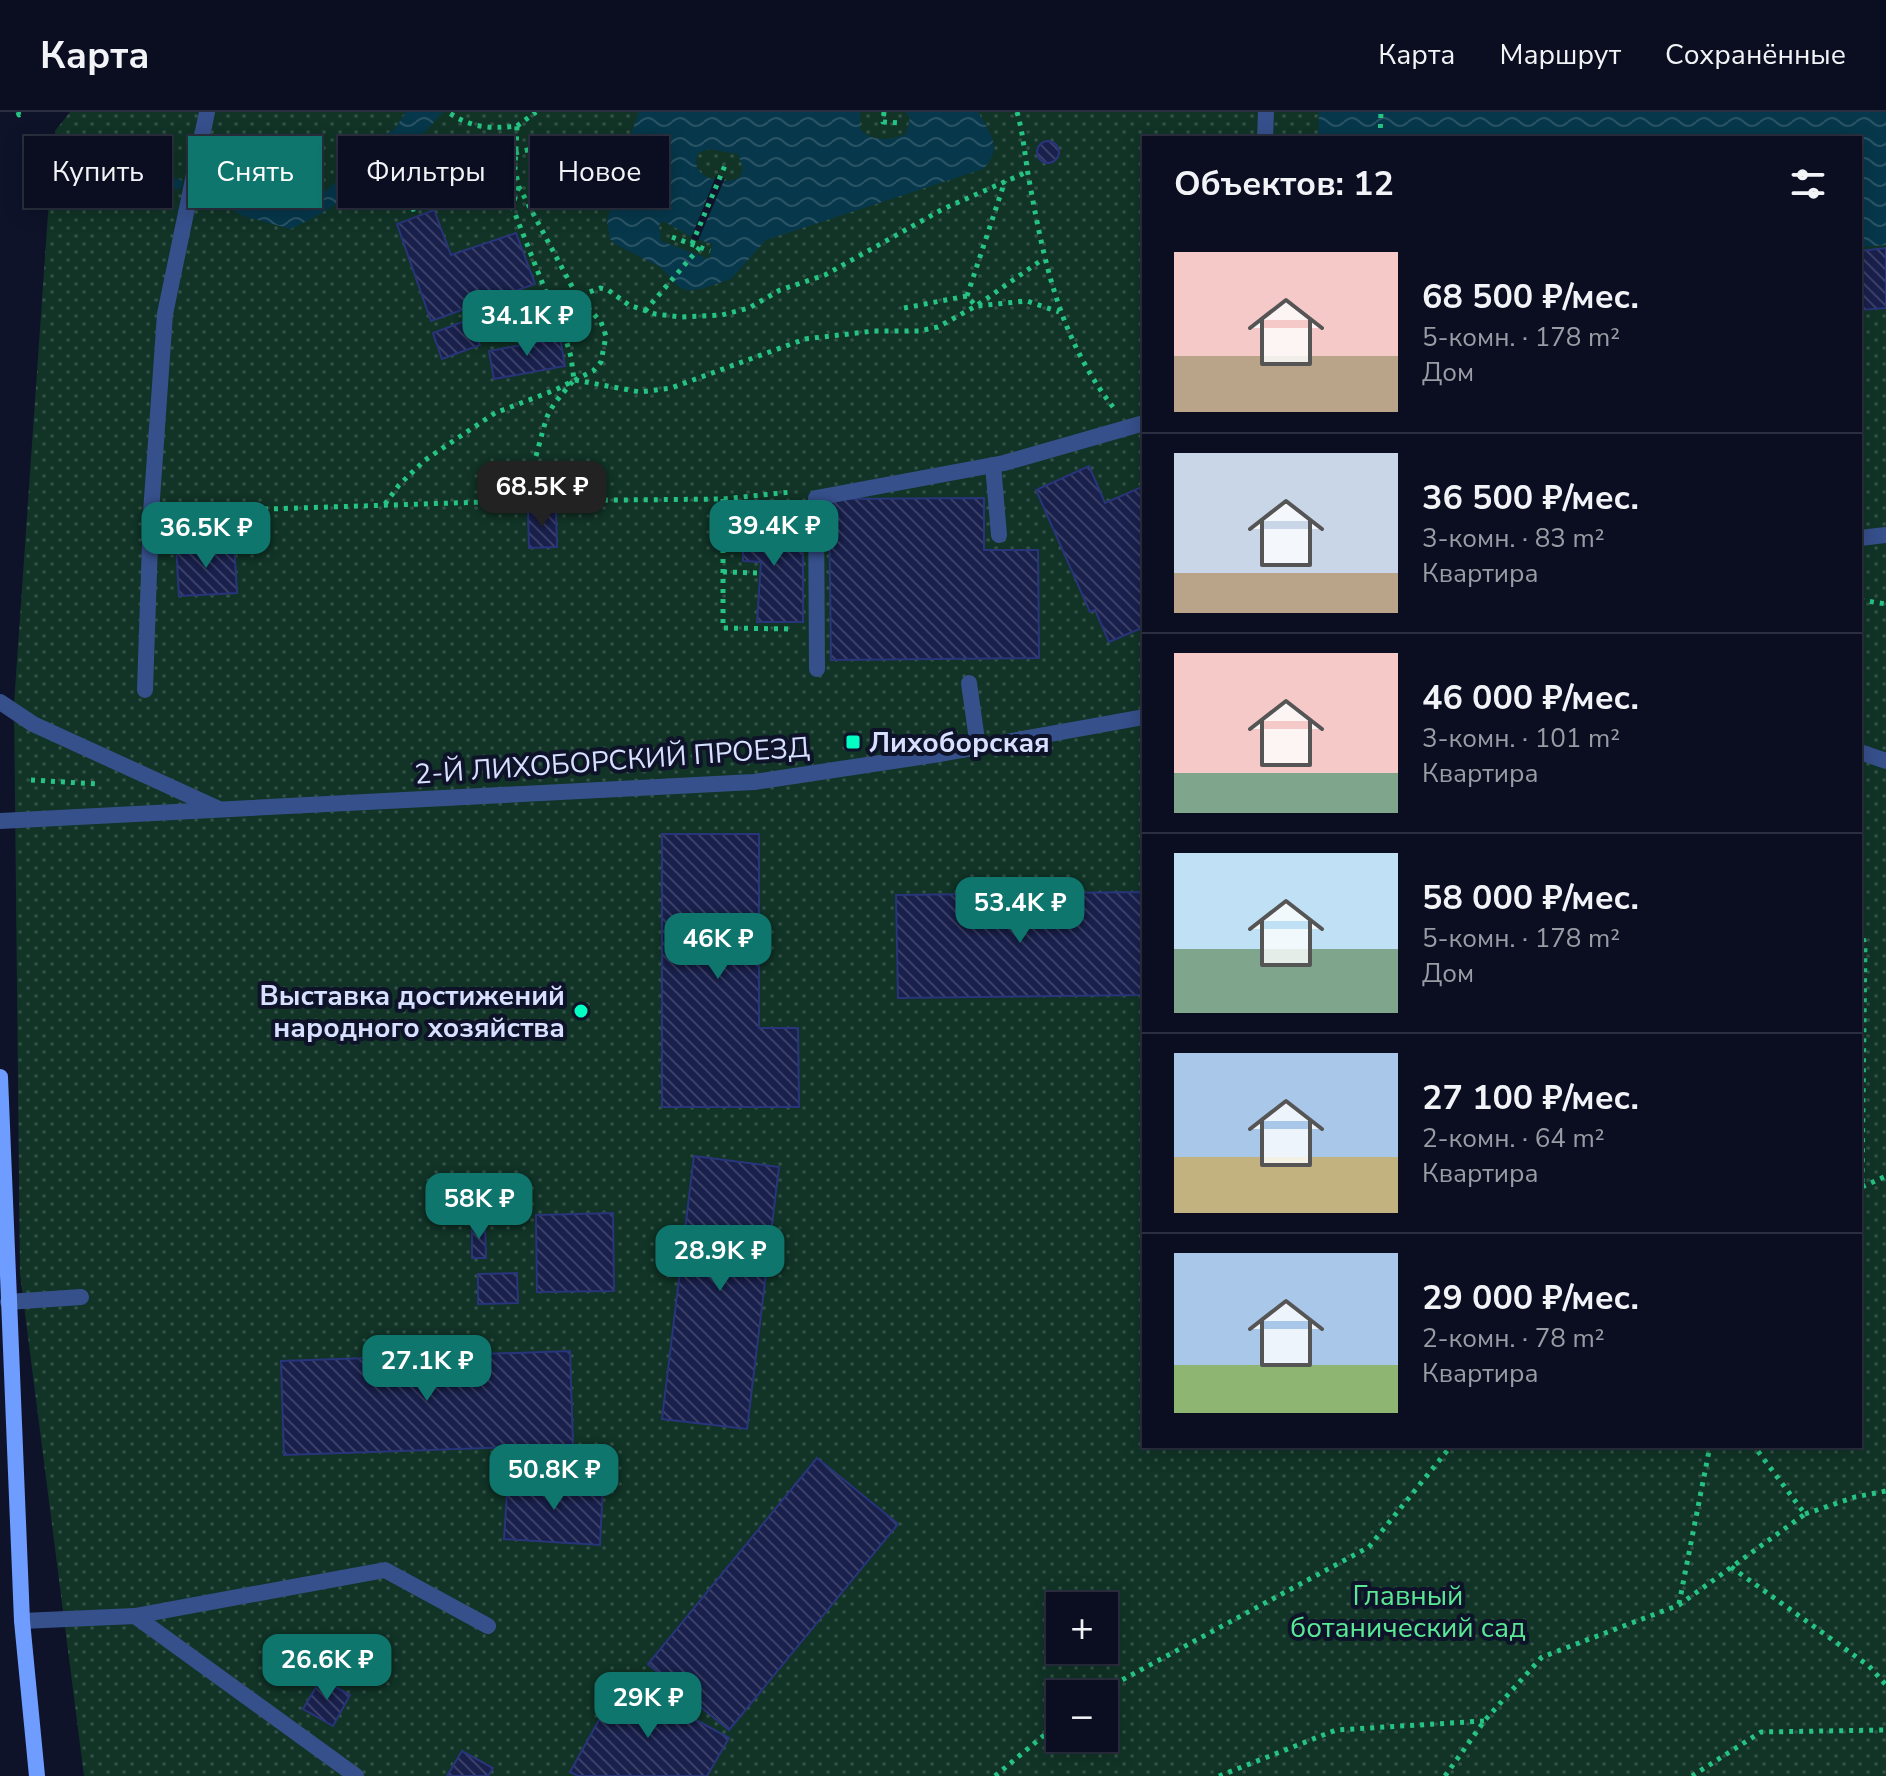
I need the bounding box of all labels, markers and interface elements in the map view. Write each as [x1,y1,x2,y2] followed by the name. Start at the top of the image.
[40,30,150,81] text: Карта
[1378,36,1455,74] text: Карта
[1499,36,1621,74] text: Маршрут
[1665,36,1846,74] text: Сохранённые
[24,136,172,208] chip: Купить
[188,136,322,208] chip: Снять
[338,136,514,208] chip: Фильтры
[530,136,669,208] chip: Новое
[1174,161,1394,207] text: Объектов: 12
[1786,162,1830,206] icon: filters
[1422,274,1639,320] text: 68 500 ₽/мес.
[1238,284,1334,380] icon: home
[453,290,601,358] pin: 34.1K ₽
[480,298,574,333] text: 34.1K ₽
[1422,320,1620,355] text: 5-комн. · 178 m²
[1422,355,1474,390] text: Дом
[468,461,616,529] pin: 68.5K ₽
[495,469,589,504] text: 68.5K ₽
[1422,475,1639,521] text: 36 500 ₽/мес.
[1238,485,1334,581] icon: home
[700,500,848,568] pin: 39.4K ₽
[132,502,280,570] pin: 36.5K ₽
[727,508,821,543] text: 39.4K ₽
[159,510,253,545] text: 36.5K ₽
[1422,521,1605,556] text: 3-комн. · 83 m²
[1422,556,1538,591] text: Квартира
[1422,675,1639,721] text: 46 000 ₽/мес.
[1238,685,1334,781] icon: home
[1422,721,1620,756] text: 3-комн. · 101 m²
[869,724,1050,762] place label: Лихоборская
[413,728,811,794] street label: 2-Й ЛИХОБОРСКИЙ ПРОЕЗД
[844,733,862,751] marker: Лихоборская
[1422,756,1538,791] text: Квартира
[1422,875,1639,921] text: 58 000 ₽/мес.
[946,877,1094,945] pin: 53.4K ₽
[973,885,1067,920] text: 53.4K ₽
[1238,885,1334,981] icon: home
[662,913,774,981] pin: 46K ₽
[682,921,754,956] text: 46K ₽
[1422,921,1620,956] text: 5-комн. · 178 m²
[1422,956,1474,991] text: Дом
[259,977,565,1047] place label: Выставка достижений народного хозяйства
[572,1002,590,1020] marker: Выставка достижений народного хозяйства
[1422,1075,1639,1121] text: 27 100 ₽/мес.
[1238,1085,1334,1181] icon: home
[1422,1121,1605,1156] text: 2-комн. · 64 m²
[1422,1156,1538,1191] text: Квартира
[423,1173,535,1241] pin: 58K ₽
[443,1181,515,1216] text: 58K ₽
[646,1225,794,1293] pin: 28.9K ₽
[673,1233,767,1268] text: 28.9K ₽
[1422,1275,1639,1321] text: 29 000 ₽/мес.
[1238,1285,1334,1381] icon: home
[1422,1321,1605,1356] text: 2-комн. · 78 m²
[353,1335,501,1403] pin: 27.1K ₽
[380,1343,474,1378] text: 27.1K ₽
[1422,1356,1538,1391] text: Квартира
[480,1444,628,1512] pin: 50.8K ₽
[507,1452,601,1487] text: 50.8K ₽
[1290,1577,1526,1647] park label: Главный ботанический сад
[1046,1592,1118,1752] map controls
[1046,1592,1118,1664] button: +
[253,1634,401,1702] pin: 26.6K ₽
[280,1642,374,1677] text: 26.6K ₽
[592,1672,704,1740] pin: 29K ₽
[612,1680,684,1715] text: 29K ₽
[1046,1680,1118,1752] button: −

